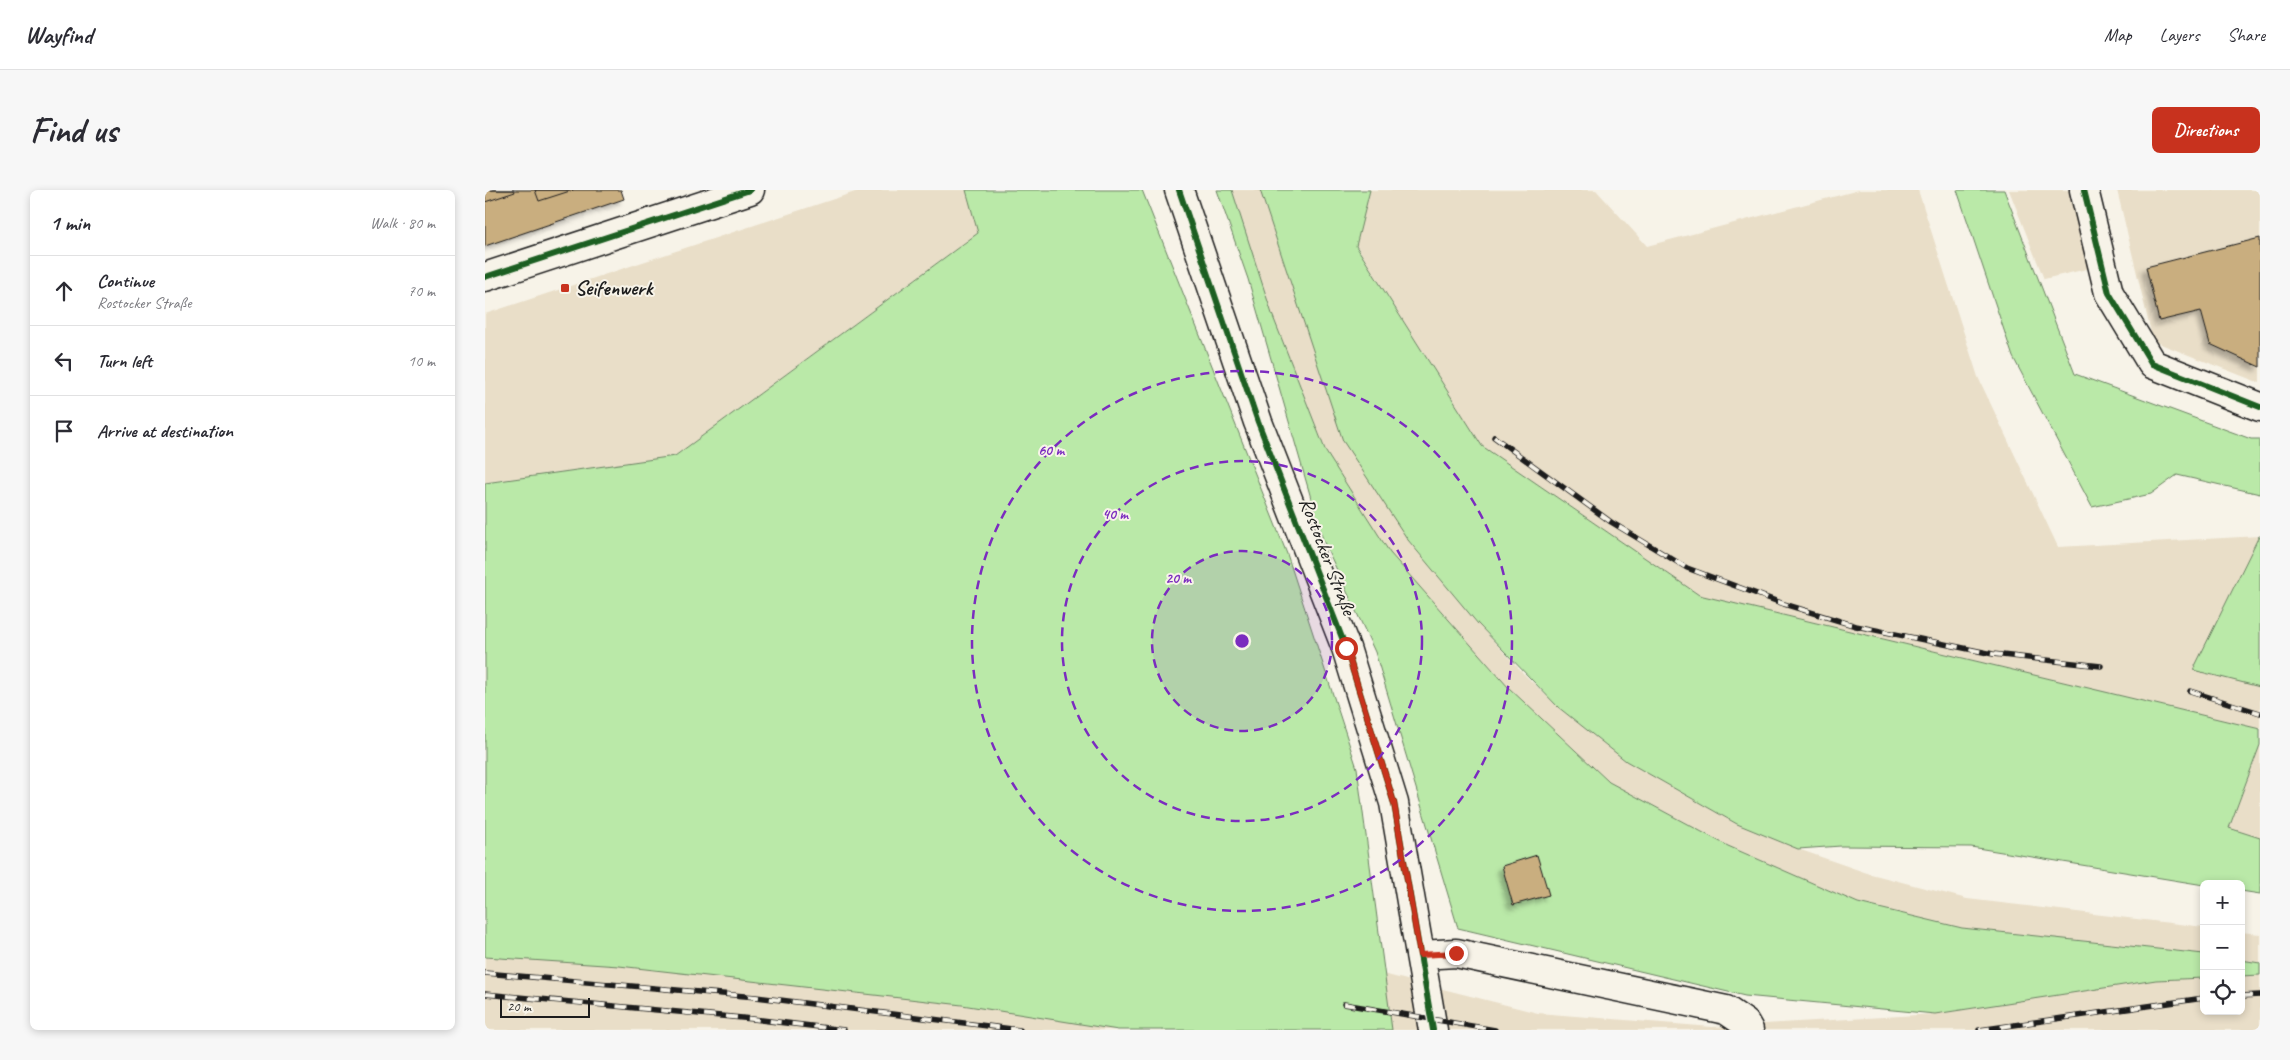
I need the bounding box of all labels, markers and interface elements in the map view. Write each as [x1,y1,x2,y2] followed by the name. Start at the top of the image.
[25,20,92,50] text: Wayfind
[2104,24,2132,46] text: Map
[2160,24,2199,46] text: Layers
[2227,24,2265,46] text: Share
[2152,107,2260,153] button: Directions
[30,108,117,153] text: Find us
[50,210,90,236] text: 1 min
[370,213,435,233] text: Walk · 80 m
[97,269,154,293] text: Continue
[575,275,654,301] place label: Seifenwerk
[50,277,78,305] icon: ahead
[408,281,435,301] text: 70 m
[559,282,571,294] marker: Seifenwerk
[97,293,191,313] text: Rostocker Straße
[50,347,78,375] icon: left
[97,349,152,373] text: Turn left
[408,351,435,371] text: 10 m
[50,417,78,445] icon: arrive
[97,419,233,443] text: Arrive at destination
[1038,441,1065,460] text: 60 m
[1294,493,1363,621] street label: Rostocker Straße
[1102,505,1129,524] text: 40 m
[1165,569,1192,588] text: 20 m
[1233,632,1251,650] centre of rings
[1335,637,1358,660] route start
[2200,880,2245,1015] map controls
[2200,880,2245,925] button: +
[2200,925,2245,970] button: −
[1445,942,1468,965] route end
[2200,970,2245,1015] button: locate
[500,995,590,1018] scale bar
[507,998,531,1015] text: 20 m

